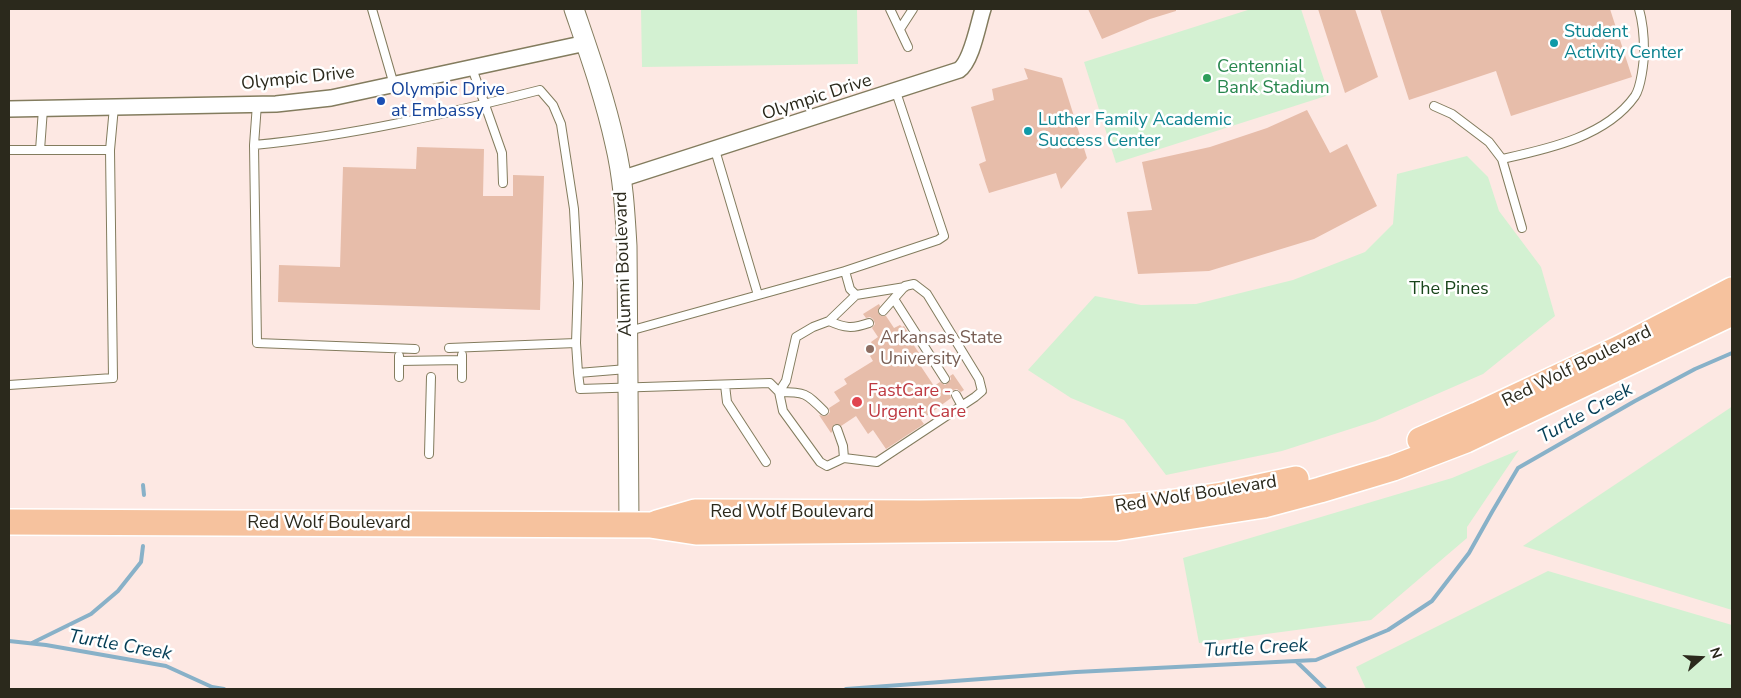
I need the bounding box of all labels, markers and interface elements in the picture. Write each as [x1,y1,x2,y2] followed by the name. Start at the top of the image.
[1564,22,1683,64] place label: Student Activity Center
[1548,37,1560,49] marker: Student Activity Center
[1217,57,1330,100] place label: Centennial Bank Stadium
[240,62,356,96] street label: Olympic Drive
[759,70,875,126] street label: Olympic Drive
[1201,72,1213,84] marker: Centennial Bank Stadium
[391,80,505,122] place label: Olympic Drive at Embassy
[375,95,387,107] marker: Olympic Drive at Embassy
[1038,110,1231,152] place label: Luther Family Academic Success Center
[1022,125,1034,137] marker: Luther Family Academic Success Center
[611,191,637,337] street label: Alumni Boulevard
[1409,279,1489,301] park label: The Pines
[1499,321,1655,413] street label: Red Wolf Boulevard
[880,328,1002,370] place label: Arkansas State University
[864,343,876,355] marker: Arkansas State University
[1535,379,1637,449] water label: Turtle Creek
[868,381,966,424] place label: FastCare - Urgent Care
[850,395,864,409] marker: FastCare - Urgent Care
[1114,472,1278,518] street label: Red Wolf Boulevard
[710,502,874,524] street label: Red Wolf Boulevard
[247,513,411,535] street label: Red Wolf Boulevard
[67,626,173,666] water label: Turtle Creek
[1676,633,1726,683] north arrow
[1203,635,1309,663] water label: Turtle Creek
[1705,645,1726,661] text: N

